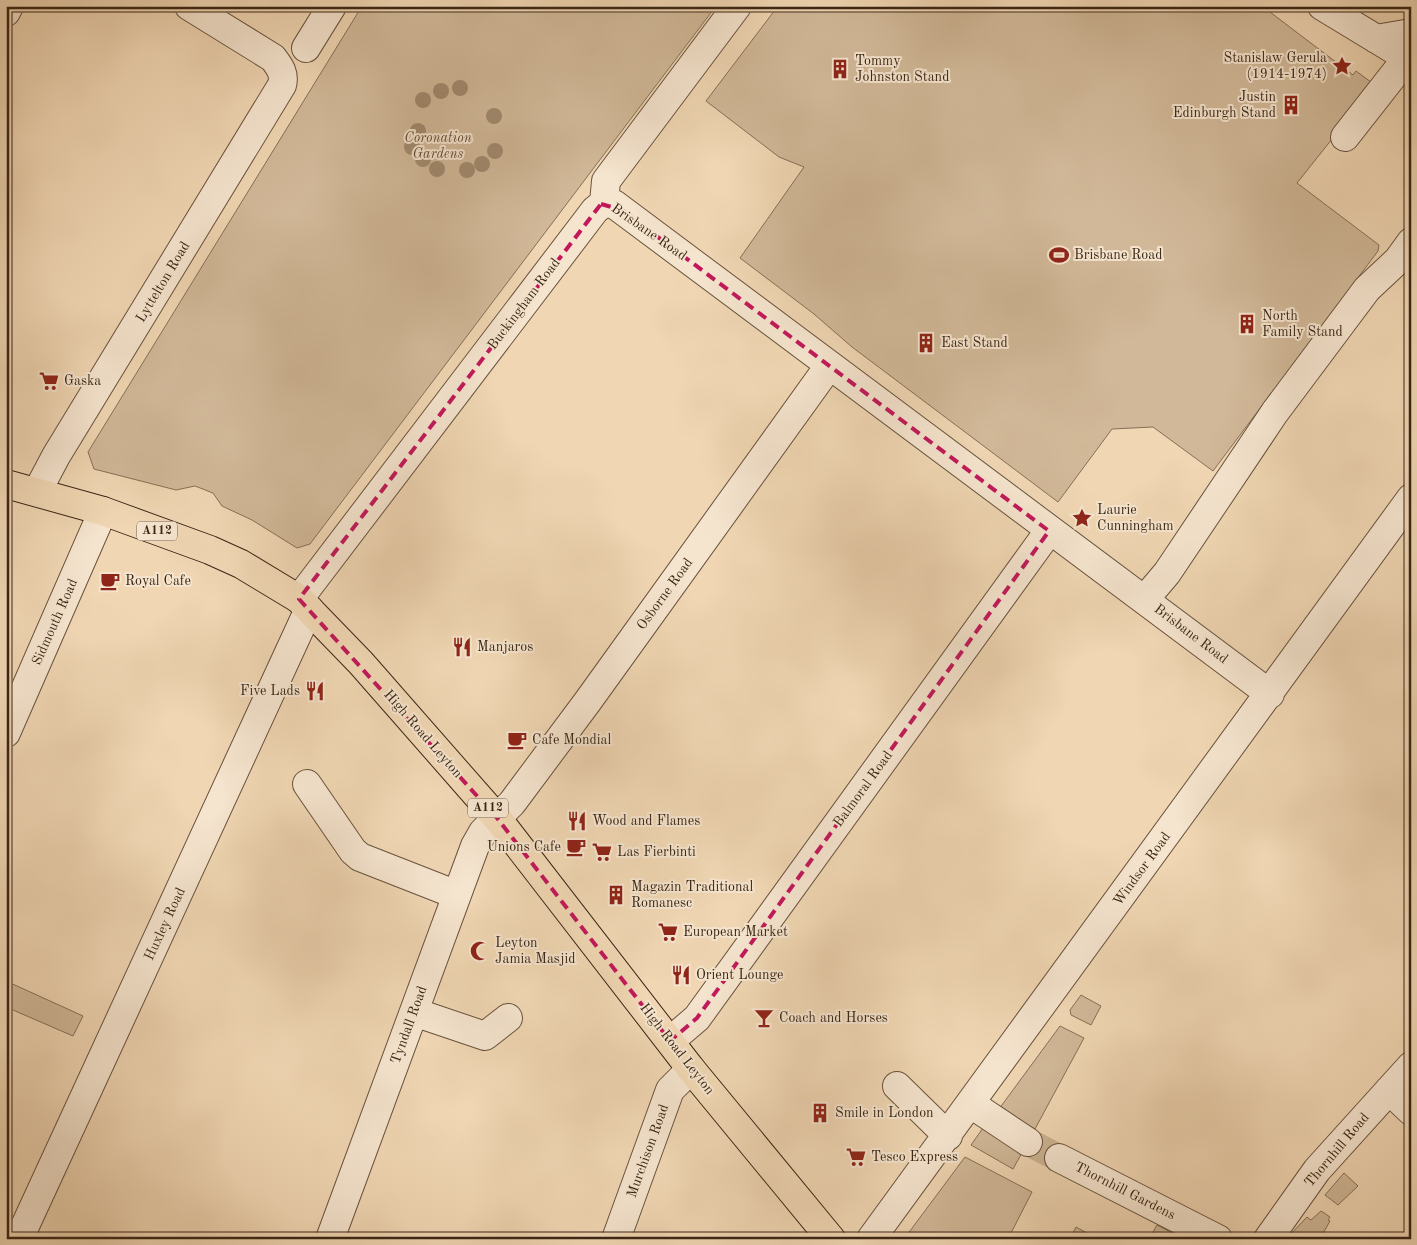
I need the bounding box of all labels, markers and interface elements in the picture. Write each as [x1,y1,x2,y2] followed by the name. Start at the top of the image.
[1224,51,1327,81] place label: Stanislaw Gerula (1914-1974)
[855,54,949,84] place label: Tommy Johnston Stand
[1331,55,1353,77] place icon: Stanislaw Gerula (1914-1974)
[829,58,851,80] building icon: Tommy Johnston Stand
[1173,90,1276,120] place label: Justin Edinburgh Stand
[1280,94,1302,116] building icon: Justin Edinburgh Stand
[404,131,472,161] park label: Coronation Gardens
[609,201,689,263] street label: Brisbane Road
[133,239,193,325] street label: Lyttelton Road
[1048,244,1070,266] sports icon: Brisbane Road
[1074,248,1162,262] place label: Brisbane Road
[485,256,563,352] street label: Buckingham Road
[1262,309,1343,339] place label: North Family Stand
[1236,313,1258,335] building icon: North Family Stand
[915,332,937,354] building icon: East Stand
[941,336,1008,350] place label: East Stand
[38,370,60,392] supermarket icon: Gaska
[64,374,101,388] place label: Gaska
[1097,503,1174,533] place label: Laurie Cunningham
[1071,507,1093,529] place icon: Laurie Cunningham
[137,522,177,540] road number: A112
[634,556,696,632] street label: Osborne Road
[99,570,121,592] cafe icon: Royal Cafe
[125,574,191,588] place label: Royal Cafe
[30,577,80,667] street label: Sidmouth Road
[1151,602,1231,666] street label: Brisbane Road
[451,636,473,658] restaurant icon: Manjaros
[477,640,533,654] place label: Manjaros
[304,680,326,702] restaurant icon: Five Lads
[240,684,300,698] place label: Five Lads
[381,687,465,781] street label: High Road Leyton
[506,729,528,751] cafe icon: Cafe Mondial
[532,733,612,747] place label: Cafe Mondial
[831,748,895,830] street label: Balmoral Road
[468,798,508,818] road number: A112
[566,810,588,832] restaurant icon: Wood and Flames
[592,814,700,828] place label: Wood and Flames
[1111,830,1173,908] street label: Windsor Road
[565,836,587,858] cafe icon: Unions Cafe
[487,840,561,854] place label: Unions Cafe
[591,841,613,863] supermarket icon: Las Fierbinti
[617,845,696,859] place label: Las Fierbinti
[631,880,753,910] place label: Magazin Traditional Romanesc
[605,884,627,906] building icon: Magazin Traditional Romanesc
[142,885,188,963] street label: Huxley Road
[657,921,679,943] supermarket icon: European Market
[683,925,788,939] place label: European Market
[495,936,576,966] place label: Leyton Jamia Masjid
[469,940,491,962] mosque icon: Leyton Jamia Masjid
[670,964,692,986] restaurant icon: Orient Lounge
[696,968,784,982] place label: Orient Lounge
[388,984,430,1066] street label: Tyndall Road
[637,1001,717,1098] street label: High Road Leyton
[753,1007,775,1029] bar icon: Coach and Horses
[779,1011,888,1025] place label: Coach and Horses
[625,1102,671,1200] street label: Murchison Road
[809,1102,831,1124] building icon: Smile in London
[835,1106,934,1120] place label: Smile in London
[1302,1110,1372,1190] street label: Thornhill Road
[845,1146,867,1168] supermarket icon: Tesco Express
[871,1150,958,1164] place label: Tesco Express
[1072,1160,1178,1222] street label: Thornhill Gardens

